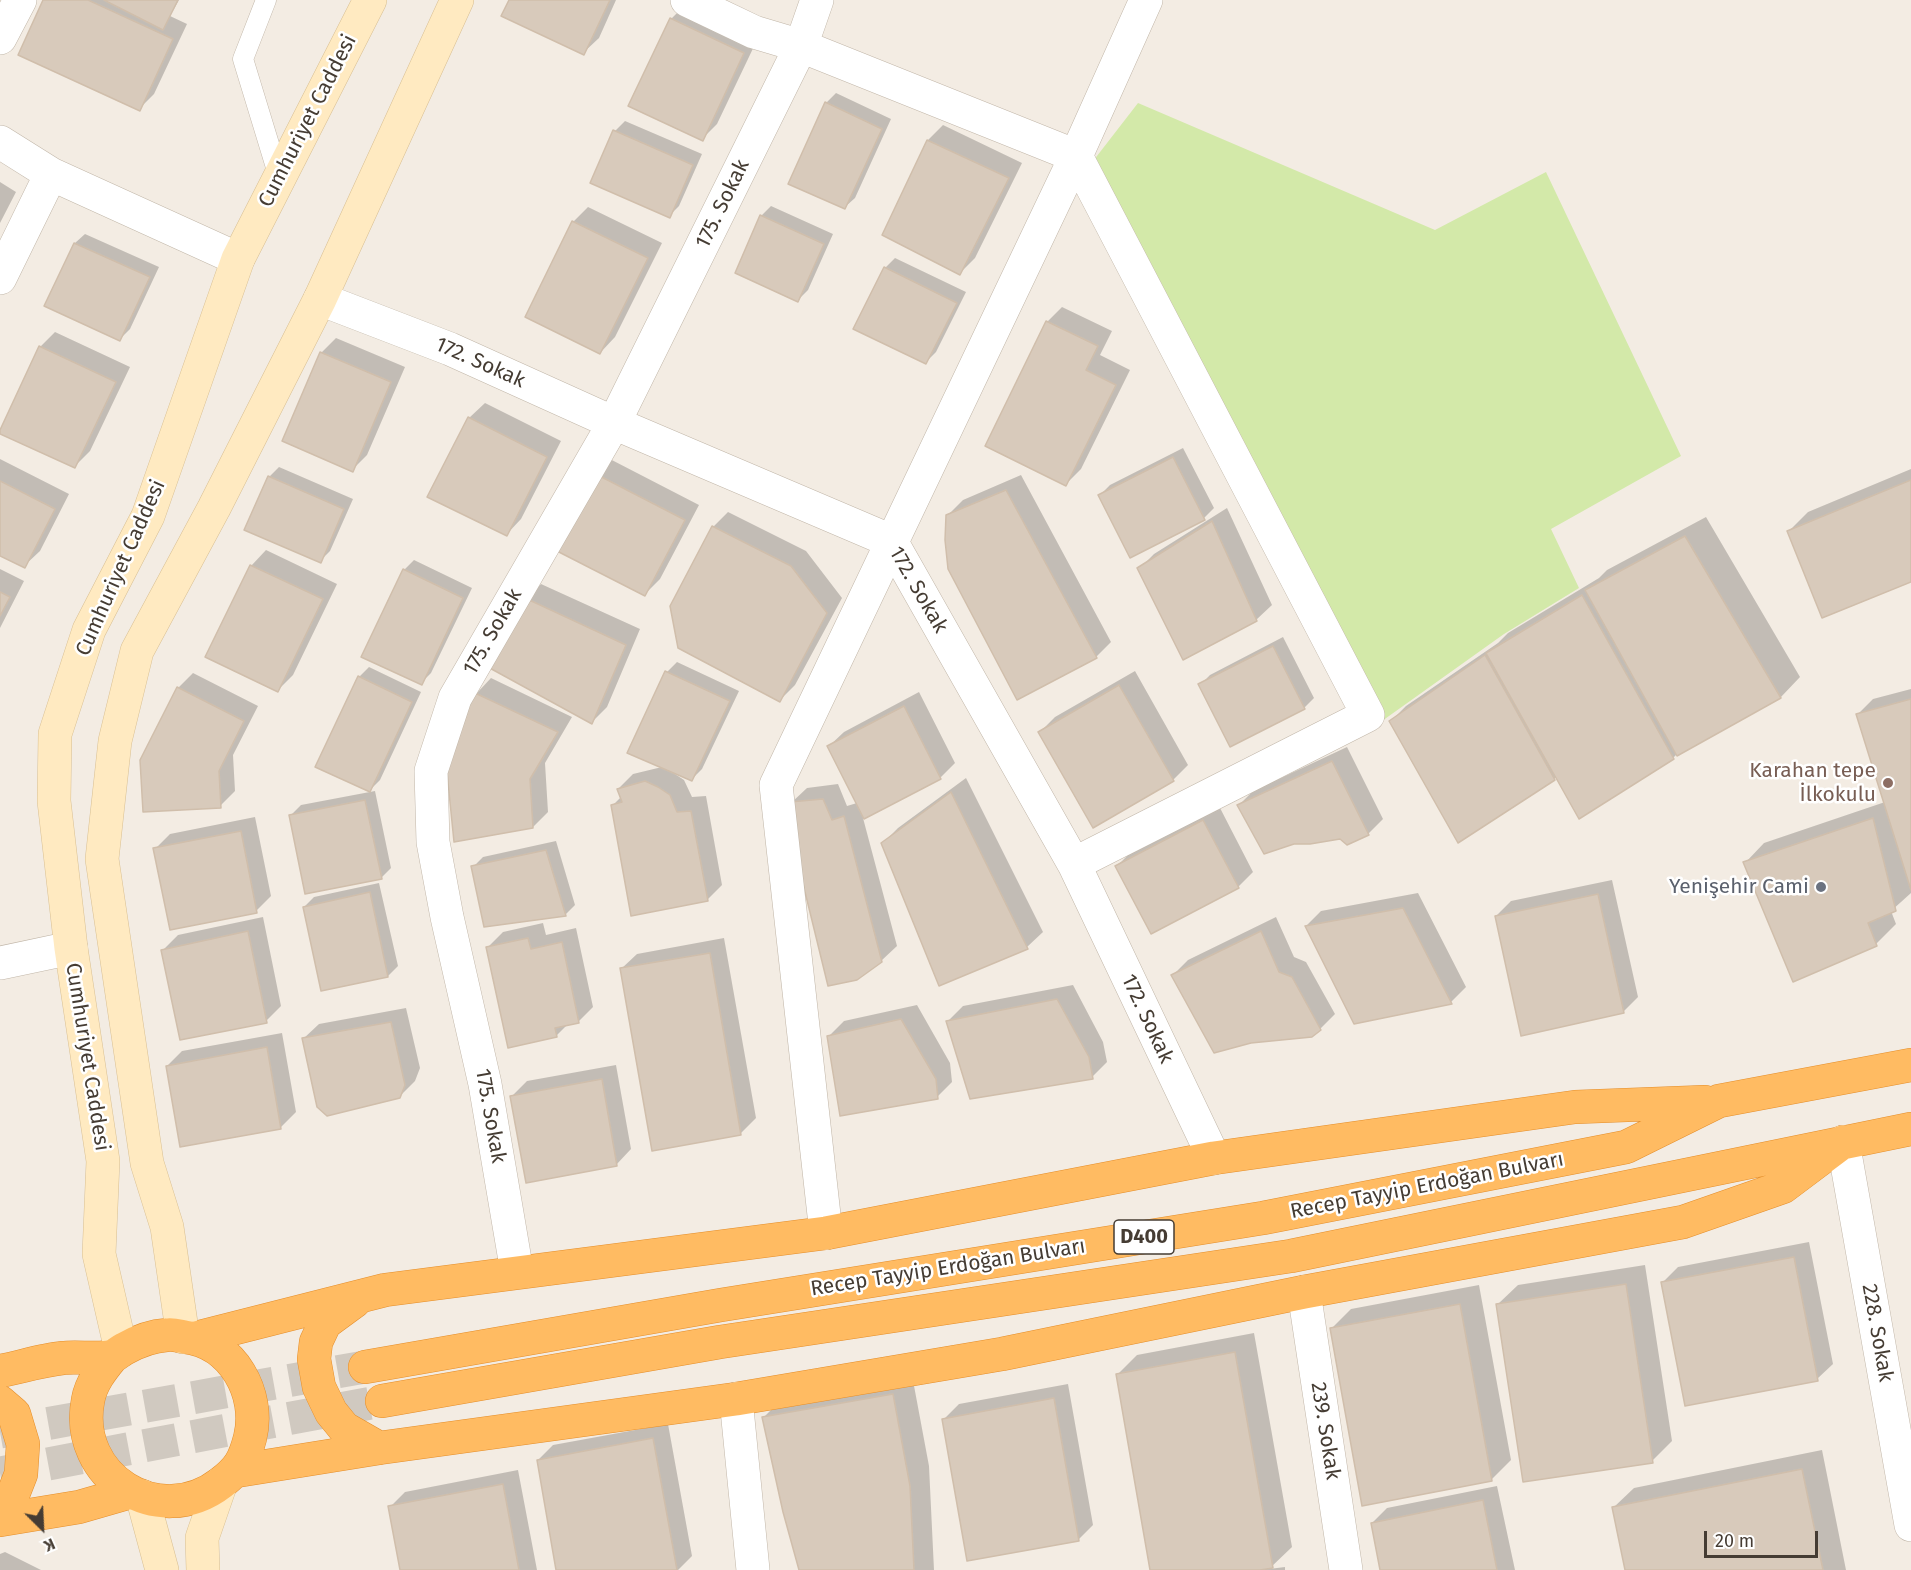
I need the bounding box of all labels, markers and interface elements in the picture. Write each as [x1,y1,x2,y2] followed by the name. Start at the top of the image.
[254,31,362,211] street label: Cumhuriyet Caddesi
[691,156,755,252] street label: 175. Sokak
[431,332,529,394] street label: 172. Sokak
[71,476,171,660] street label: Cumhuriyet Caddesi
[883,542,953,638] street label: 172. Sokak
[458,584,528,680] street label: 175. Sokak
[1749,758,1876,808] place label: Karahan tepe İlkokulu
[1881,776,1895,790] marker: Karahan tepe İlkokulu
[1669,874,1809,900] place label: Yenişehir Cami
[1814,880,1828,894] marker: Yenişehir Cami
[60,961,114,1153] street label: Cumhuriyet Caddesi
[1115,970,1179,1068] street label: 172. Sokak
[469,1067,511,1165] street label: 175. Sokak
[1288,1147,1566,1225] street label: Recep Tayyip Erdoğan Bulvarı
[1114,1220,1174,1254] road number: D400
[809,1234,1087,1302] street label: Recep Tayyip Erdoğan Bulvarı
[1856,1282,1898,1384] street label: 228. Sokak
[1305,1380,1345,1482] street label: 239. Sokak
[12,1498,72,1558] north arrow
[1707,1519,1821,1557] scale bar
[1715,1530,1754,1552] text: 20 m
[41,1534,58,1556] text: K

